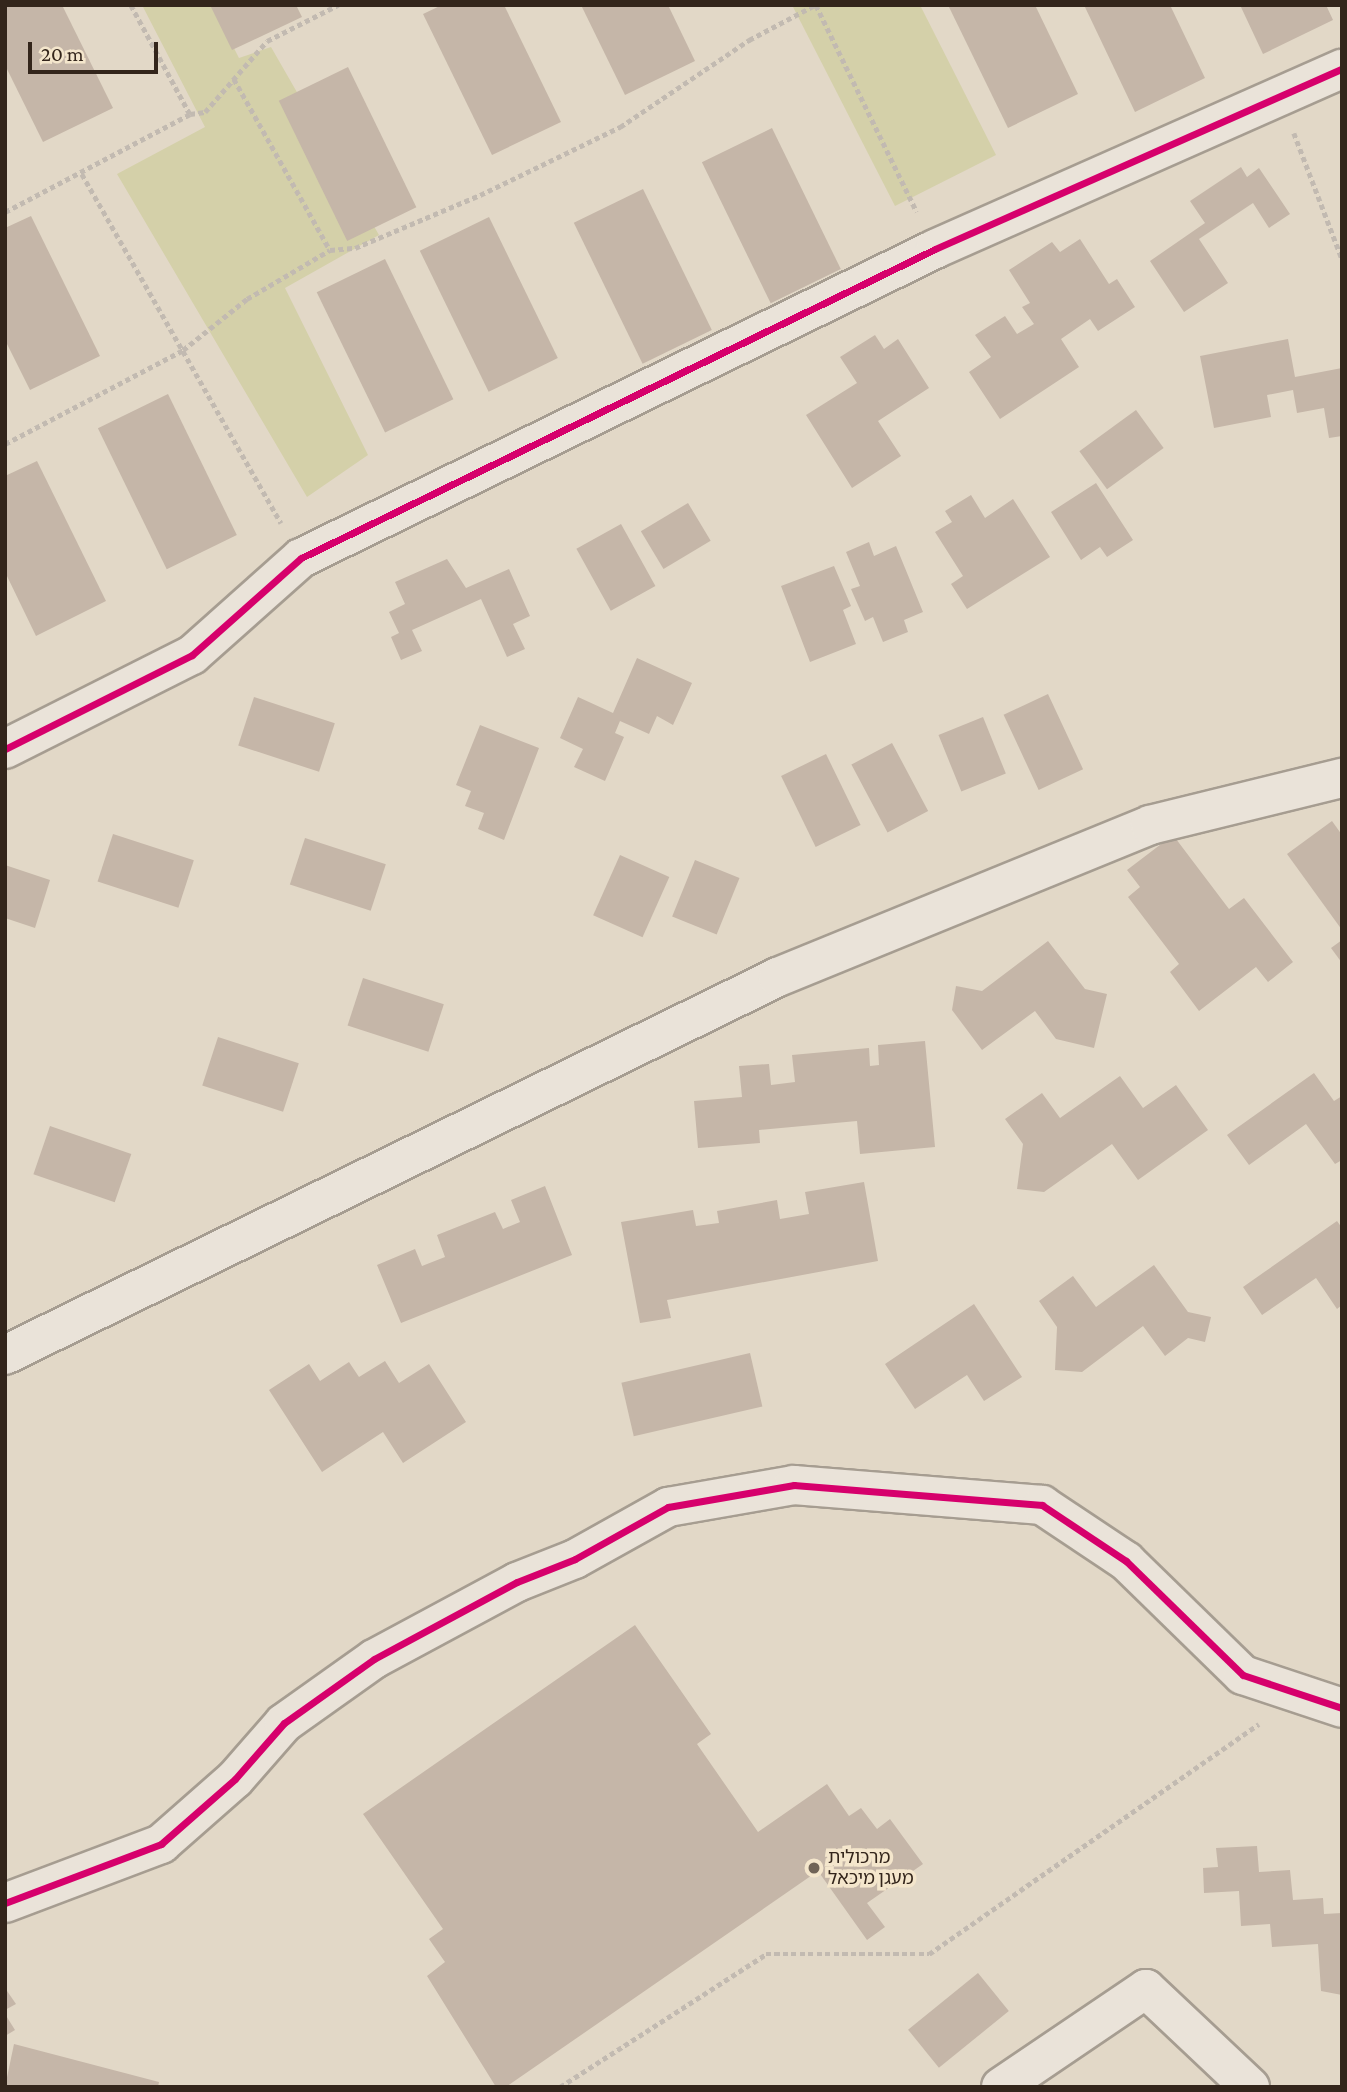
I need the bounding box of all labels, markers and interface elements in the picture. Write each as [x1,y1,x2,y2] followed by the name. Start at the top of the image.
[32,28,161,72] scale bar
[41,42,84,66] text: 20 m
[828,1847,914,1890] place label: מרכולית מעגן מיכאל
[806,1860,822,1876] marker: מרכולית מעגן מיכאל

